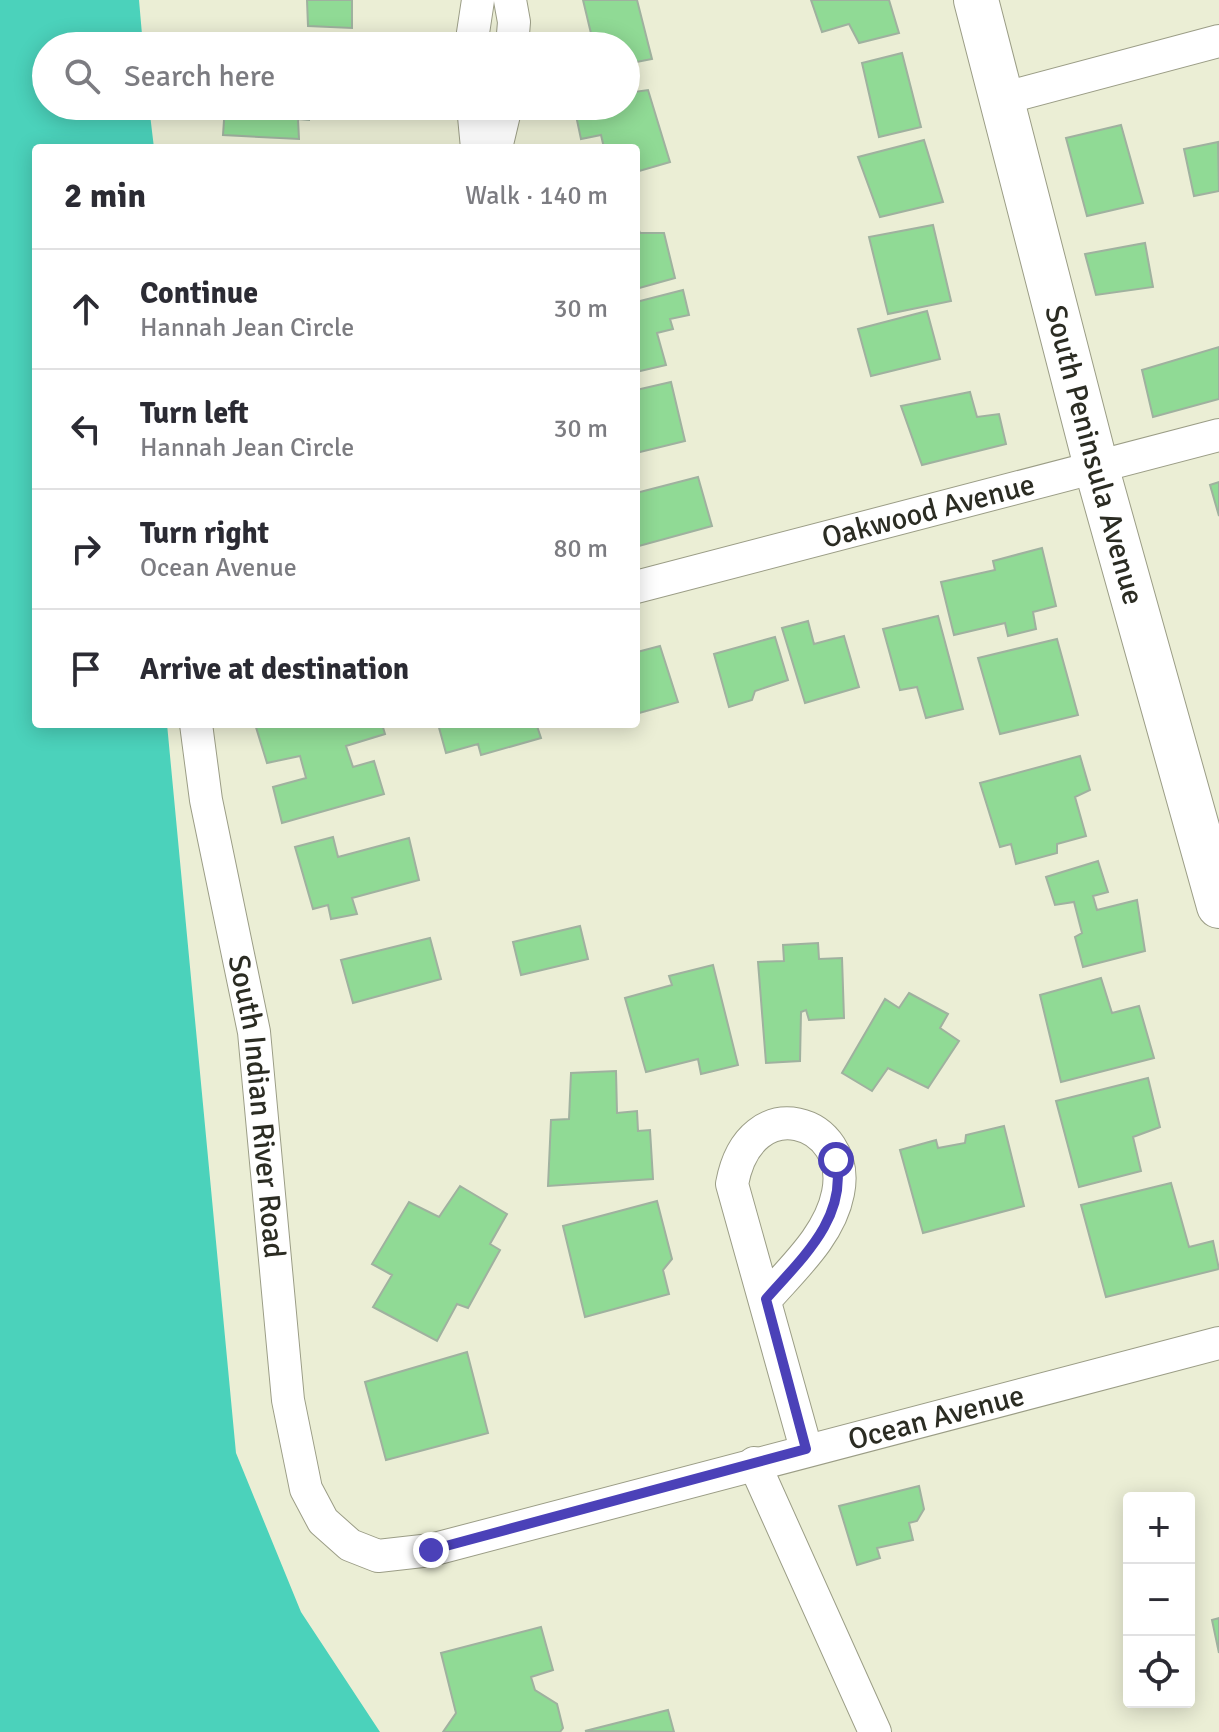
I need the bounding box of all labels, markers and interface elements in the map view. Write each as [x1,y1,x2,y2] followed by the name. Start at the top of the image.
[32,32,640,120] search box
[60,54,104,98] icon: search
[124,58,275,95] text: Search here
[64,175,146,217] text: 2 min
[465,180,608,212] text: Walk · 140 m
[140,275,258,312] text: Continue
[64,287,108,331] icon: ahead
[553,293,608,325] text: 30 m
[1037,301,1152,609] street label: South Peninsula Avenue
[140,312,354,344] text: Hannah Jean Circle
[140,395,249,432] text: Turn left
[64,407,108,451] icon: left
[553,413,608,445] text: 30 m
[140,432,354,464] text: Hannah Jean Circle
[818,465,1039,556] street label: Oakwood Avenue
[140,515,269,552] text: Turn right
[64,527,108,571] icon: right
[553,533,608,565] text: 80 m
[140,552,297,584] text: Ocean Avenue
[64,647,108,691] icon: arrive
[140,651,409,688] text: Arrive at destination
[220,952,293,1260] street label: South Indian River Road
[818,1142,854,1178] route start
[844,1376,1028,1458] street label: Ocean Avenue
[1123,1492,1195,1708] map controls
[1123,1492,1195,1564] button: +
[413,1532,449,1568] route end
[1123,1564,1195,1636] button: −
[1123,1636,1195,1708] button: locate

